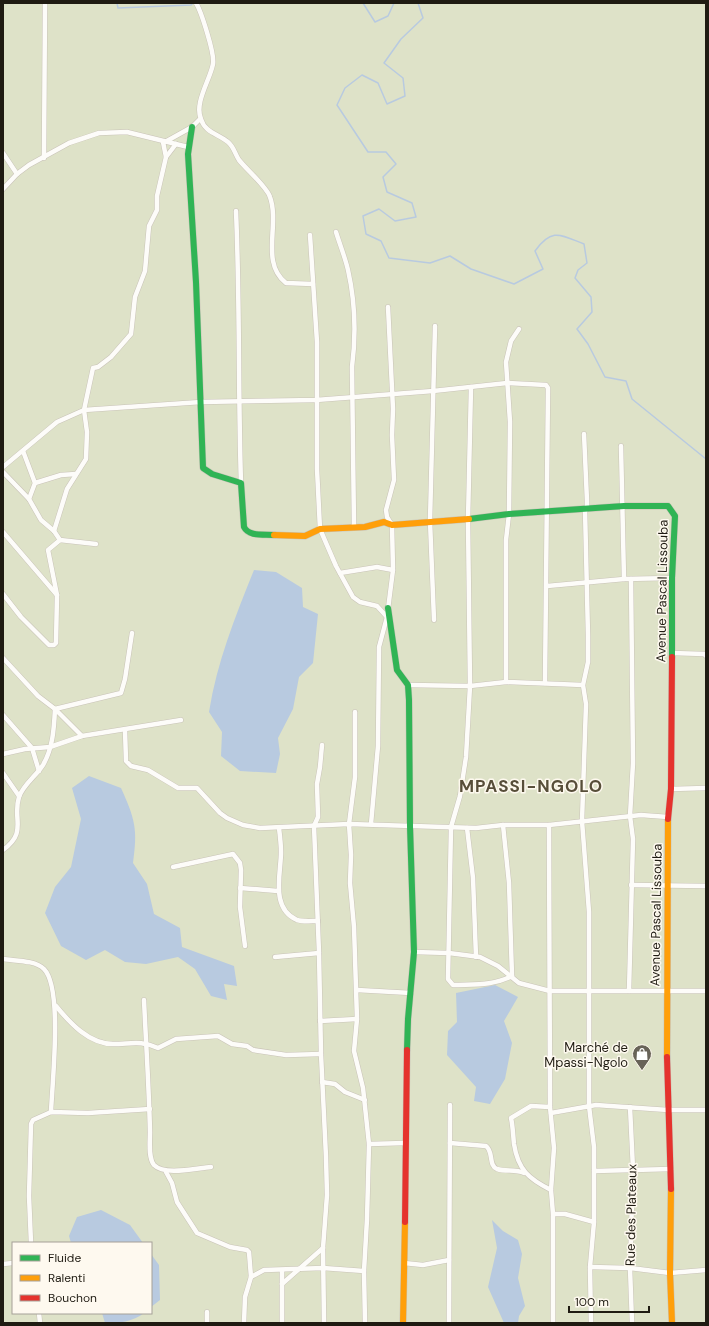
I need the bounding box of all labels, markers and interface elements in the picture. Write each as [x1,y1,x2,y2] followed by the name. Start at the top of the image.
[652,519,672,663] street label: Avenue Pascal Lissouba
[459,775,603,797] district label: MPASSI-NGOLO
[646,843,666,987] street label: Avenue Pascal Lissouba
[544,1039,628,1071] place label: Marché de Mpassi-Ngolo
[631,1043,653,1071] shop icon: Marché de Mpassi-Ngolo
[622,1163,640,1266] street label: Rue des Plateaux
[12,1242,152,1314] legend
[48,1250,81,1266] text: Fluide
[48,1270,86,1286] text: Ralenti
[569,1288,649,1314] scale bar
[48,1290,97,1306] text: Bouchon
[575,1294,609,1310] text: 100 m

